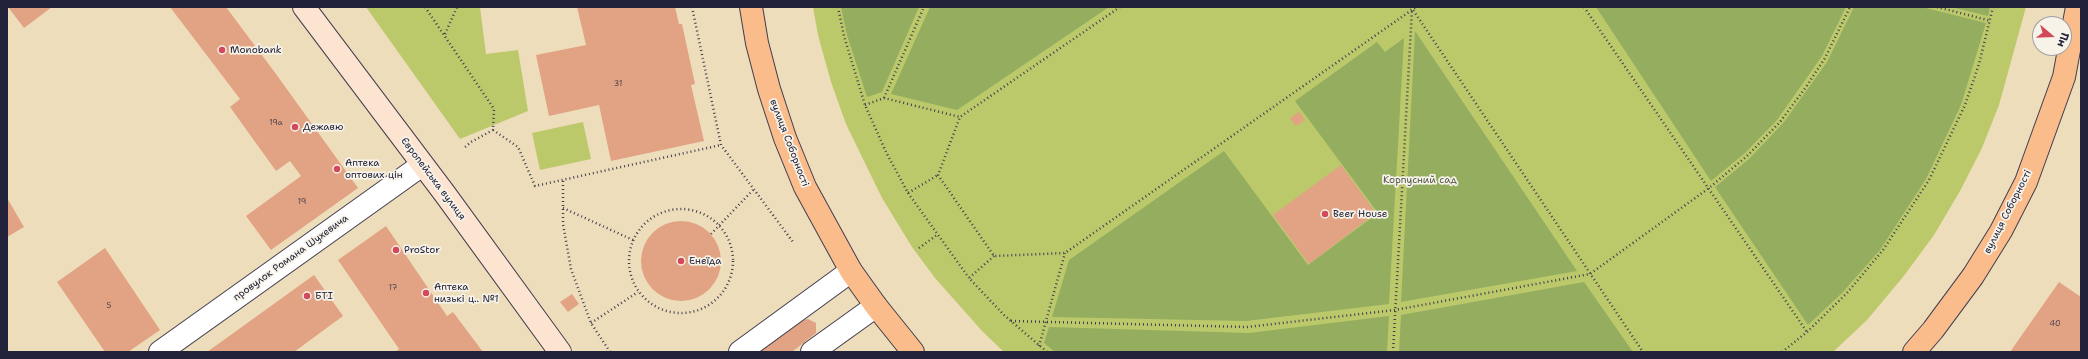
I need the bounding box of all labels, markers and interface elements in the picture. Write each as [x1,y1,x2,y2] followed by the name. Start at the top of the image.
[2032,16,2072,56] north arrow
[2053,30,2072,49] text: Пн
[230,44,282,56] place label: Monobank
[217,45,227,55] marker: Monobank
[614,79,622,89] house number: 31
[767,98,811,188] street label: вулиця Соборності
[269,118,283,128] house number: 19а
[303,121,343,133] place label: Дежавю
[290,122,300,132] marker: Дежавю
[398,135,468,223] street label: Європейська вулиця
[345,157,403,180] place label: Аптека оптових цін
[332,164,342,174] marker: Аптека оптових цін
[1982,168,2034,256] street label: вулиця Соборності
[1383,174,1457,186] park label: Корпусний сад
[298,197,306,207] house number: 19
[1333,208,1387,220] place label: Beer House
[1320,209,1330,219] marker: Beer House
[231,212,351,304] street label: провулок Романа Шухевича
[404,244,440,256] place label: ProStor
[391,245,401,255] marker: ProStor
[689,255,722,267] place label: Енеїда
[676,256,686,266] marker: Енеїда
[434,281,499,304] place label: Аптека низькі ц.. №1
[389,283,397,293] house number: 17
[421,288,431,298] marker: Аптека низькі ц.. №1
[315,290,333,302] place label: БТІ
[302,291,312,301] marker: БТІ
[107,301,111,311] house number: 5
[2049,319,2061,329] house number: 40

